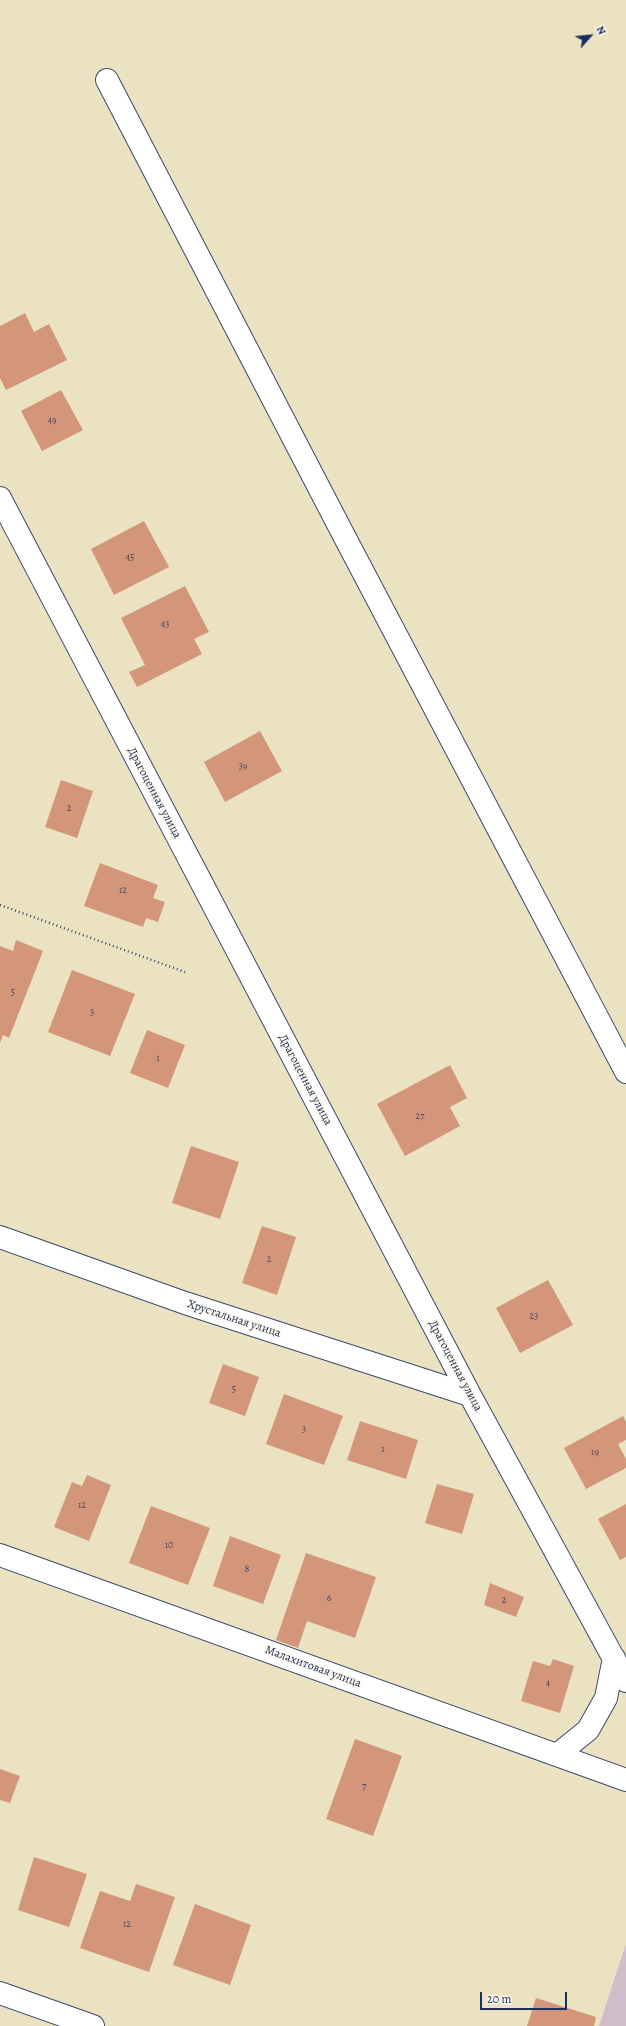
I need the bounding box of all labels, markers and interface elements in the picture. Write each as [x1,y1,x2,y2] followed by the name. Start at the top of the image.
[570,16,610,56] north arrow
[593,23,610,37] text: N
[47,415,57,427] house number: 49
[126,552,134,564] house number: 45
[161,619,169,631] house number: 43
[124,745,184,841] street label: Драгоценная улица
[239,761,247,773] house number: 39
[67,803,71,815] house number: 2
[119,885,127,897] house number: 12
[11,987,15,999] house number: 5
[90,1007,94,1019] house number: 3
[275,1032,335,1128] street label: Драгоценная улица
[156,1053,160,1065] house number: 1
[416,1111,424,1123] house number: 27
[267,1254,271,1266] house number: 2
[185,1297,283,1341] street label: Хрустальная улица
[530,1311,538,1323] house number: 23
[425,1318,485,1414] street label: Драгоценная улица
[232,1384,236,1396] house number: 5
[302,1424,306,1436] house number: 3
[381,1444,385,1456] house number: 1
[591,1447,599,1459] house number: 19
[78,1500,86,1512] house number: 12
[165,1540,173,1552] house number: 10
[245,1564,249,1576] house number: 8
[327,1593,331,1605] house number: 6
[502,1595,506,1607] house number: 2
[263,1643,363,1691] street label: Малахитовая улица
[546,1678,550,1690] house number: 4
[362,1781,366,1793] house number: 7
[123,1919,131,1931] house number: 12
[482,1984,569,2010] scale bar
[487,1991,511,2007] text: 20 m

